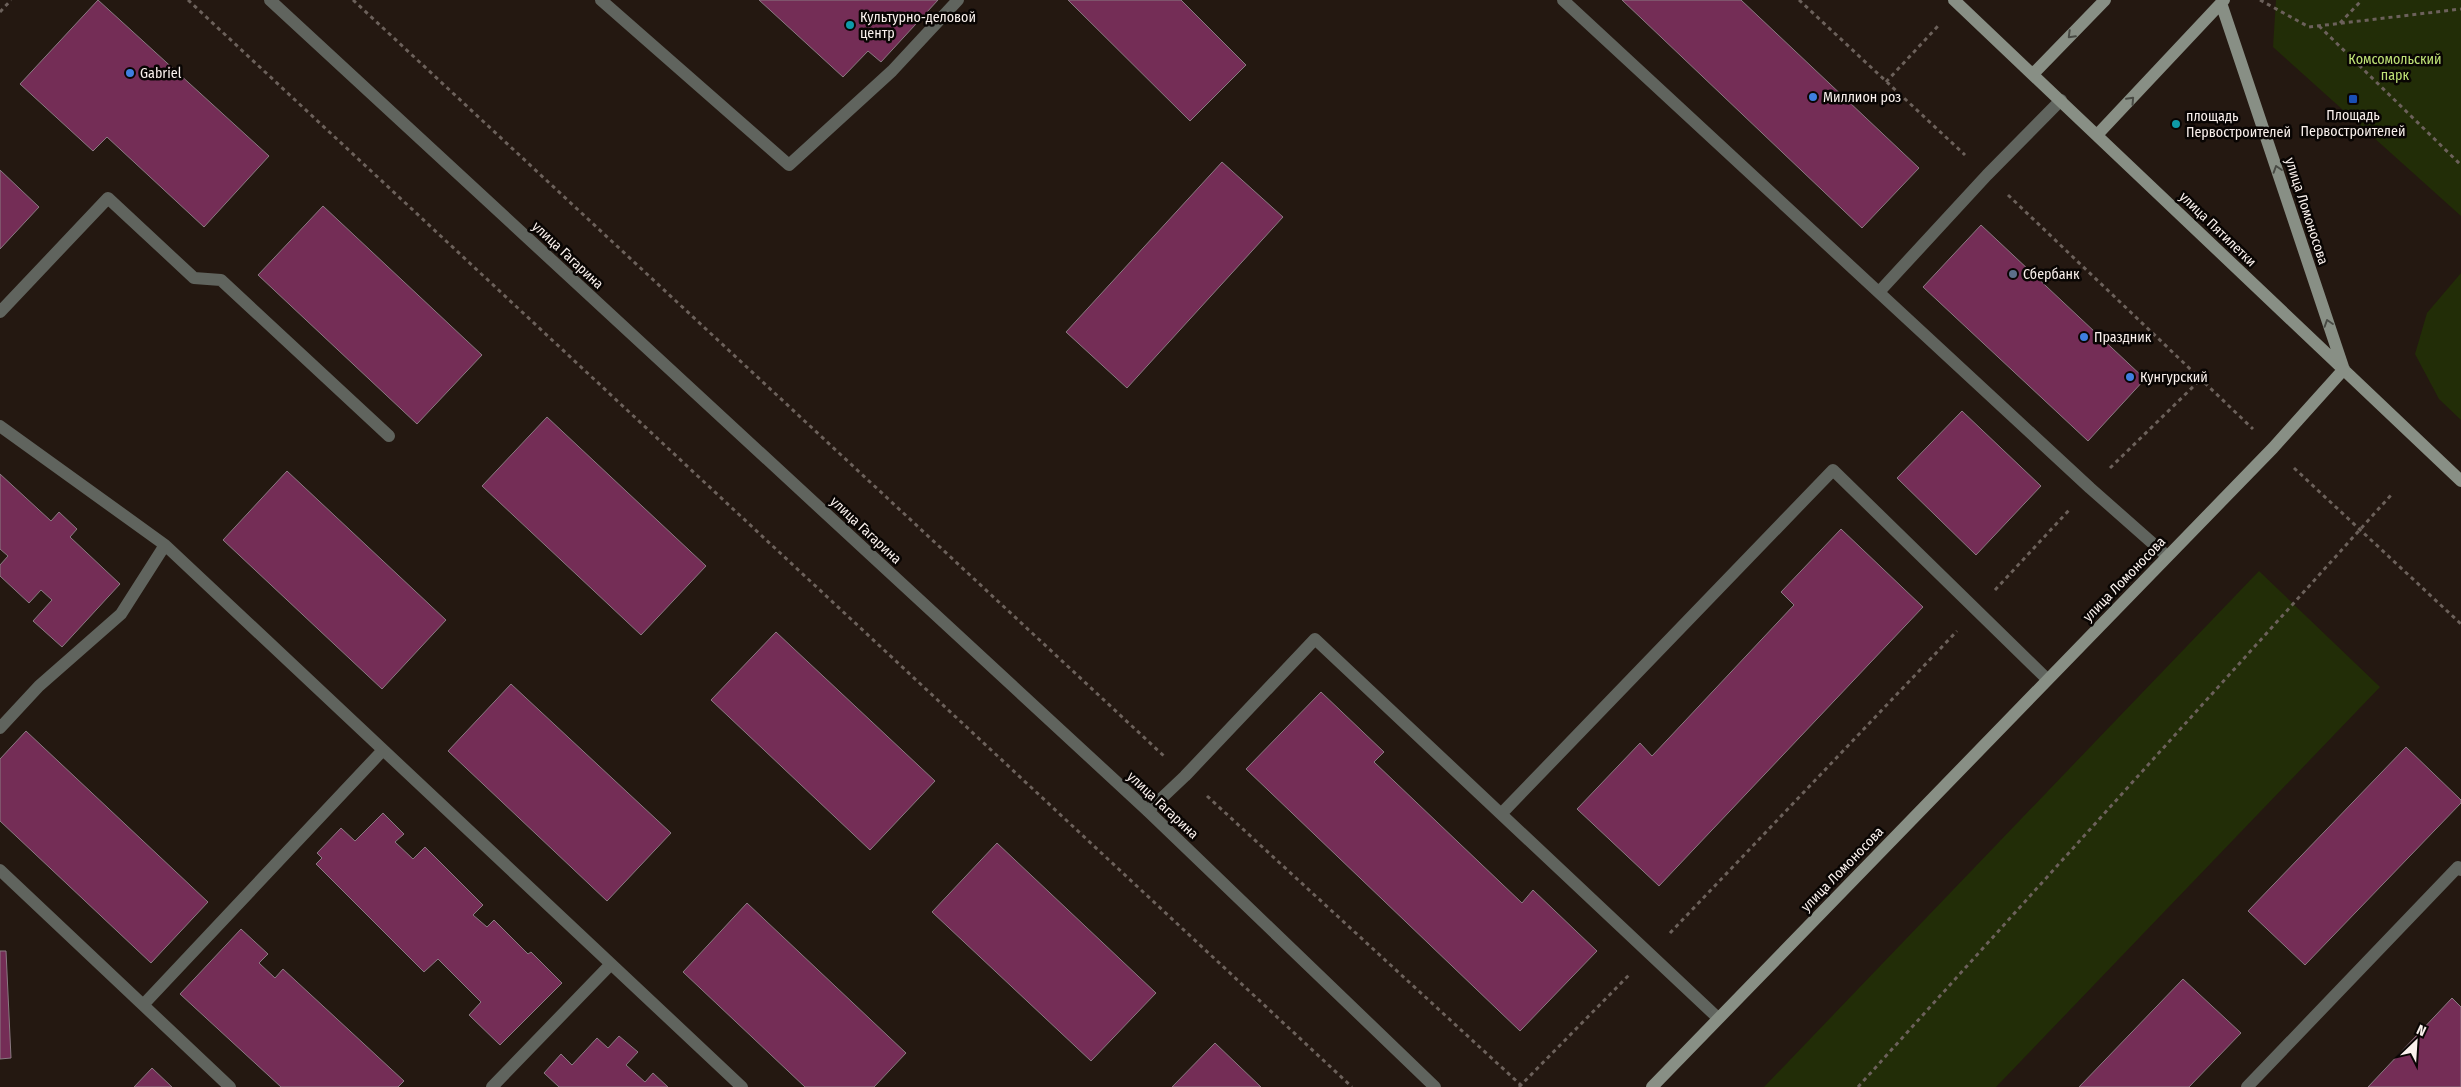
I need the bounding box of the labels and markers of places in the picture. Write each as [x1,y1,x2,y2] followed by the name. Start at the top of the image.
[860,9,976,42] place label: Культурно-деловой центр
[844,19,856,31] marker: Культурно-деловой центр
[140,65,182,82] place label: Gabriel
[124,67,136,79] marker: Gabriel
[1823,89,1901,106] place label: Миллион роз
[1807,91,1819,103] marker: Миллион роз
[2347,93,2359,105] marker: Площадь Первостроителей
[2301,107,2405,140] place label: Площадь Первостроителей
[2186,108,2291,141] place label: площадь Первостроителей
[2170,118,2182,130] marker: площадь Первостроителей
[2023,266,2080,283] place label: Сбербанк
[2007,268,2019,280] marker: Сбербанк
[2094,329,2152,346] place label: Праздник
[2078,331,2090,343] marker: Праздник
[2140,369,2208,386] place label: Кунгурский
[2124,371,2136,383] marker: Кунгурский

